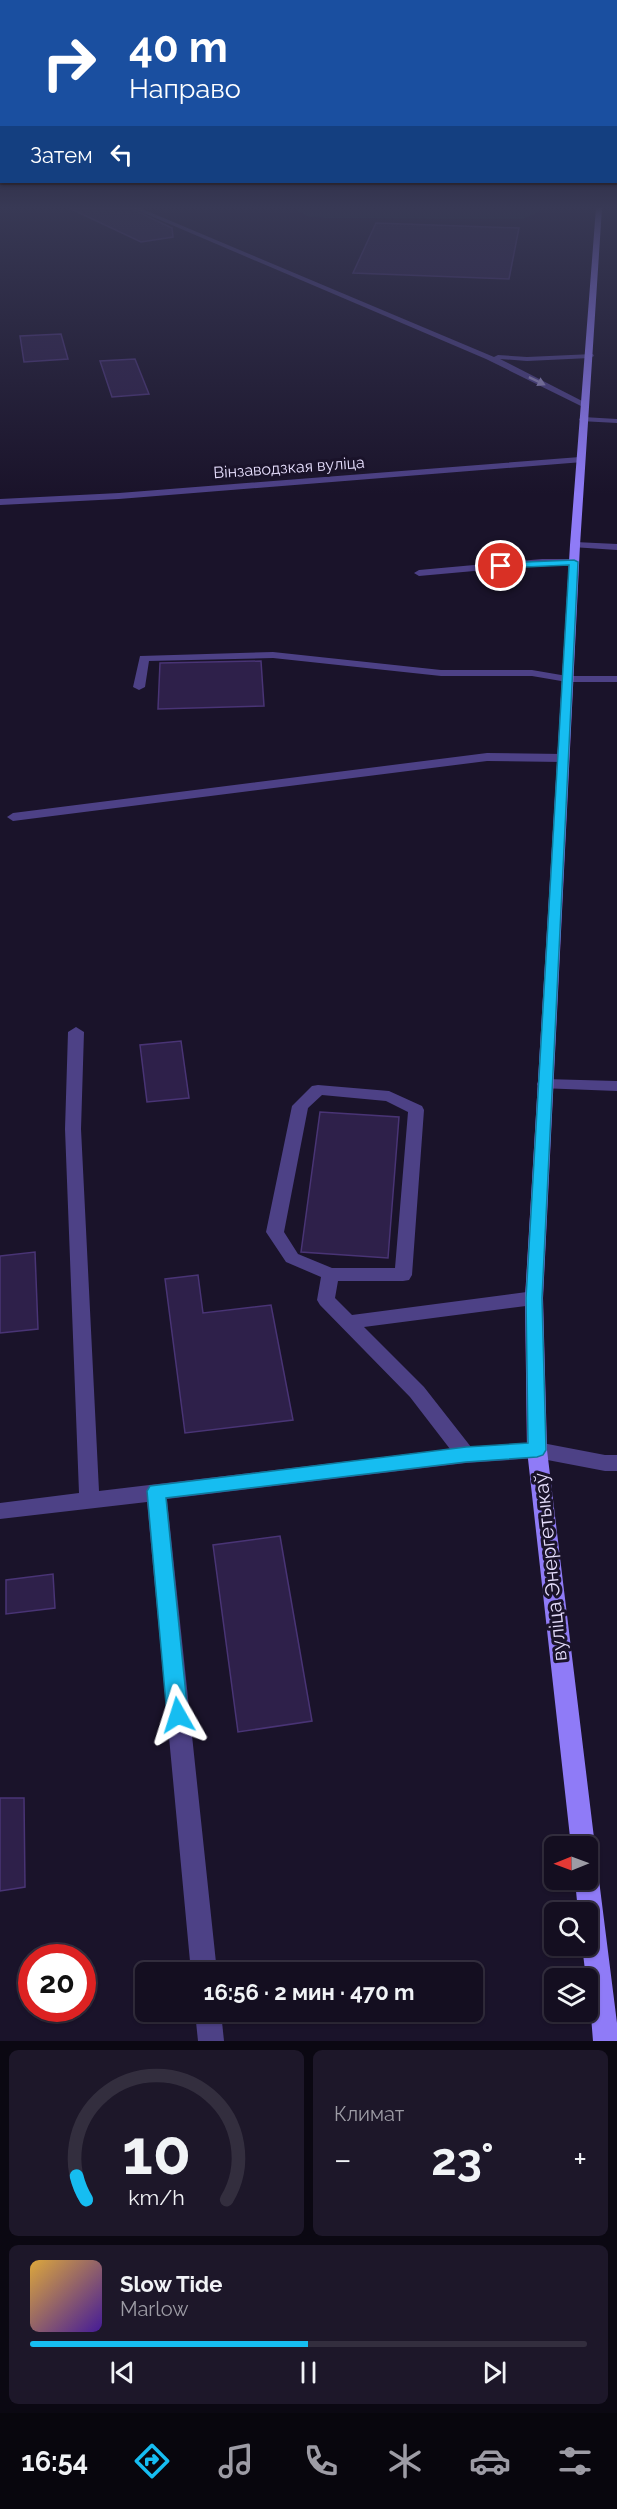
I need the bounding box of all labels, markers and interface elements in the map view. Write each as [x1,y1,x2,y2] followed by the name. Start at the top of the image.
[129,23,228,72] text: 40 m
[30,24,108,102] icon: right
[129,73,241,104] text: Направо
[105,138,138,171] icon: left
[30,142,93,168] text: Затем
[528,376,545,385] one-way arrow
[213,453,365,482] street label: Вінзаводзкая вуліца
[475,540,526,591] pin
[484,549,517,582] icon: arrive
[528,1471,572,1663] street label: вуліца Энергетыкаў
[146,1683,210,1747] position arrow
[544,1836,598,1890] north arrow
[544,1836,598,2022] map controls
[544,1902,598,1956] button: search
[18,1944,96,2022] speed limit sign: 20
[544,1968,598,2022] button: layers
[204,1979,414,2005] text: 16:56 · 2 мин · 470 m
[334,2102,404,2126] text: Климат
[122,2115,191,2189] text: 10
[431,2133,494,2186] text: 23°
[334,2140,352,2179] text: −
[573,2140,587,2179] text: +
[128,2185,185,2210] text: km/h
[120,2271,222,2297] text: Slow Tide
[120,2297,189,2321] text: Marlow
[106,2356,139,2389] icon: previous
[292,2356,325,2389] icon: pause
[478,2356,511,2389] icon: next
[131,2440,173,2482] icon: directions
[215,2440,257,2482] icon: music
[300,2440,342,2482] icon: phone
[384,2440,426,2482] icon: climate
[469,2440,511,2482] icon: car
[554,2440,596,2482] icon: filters
[21,2446,88,2477] text: 16:54

